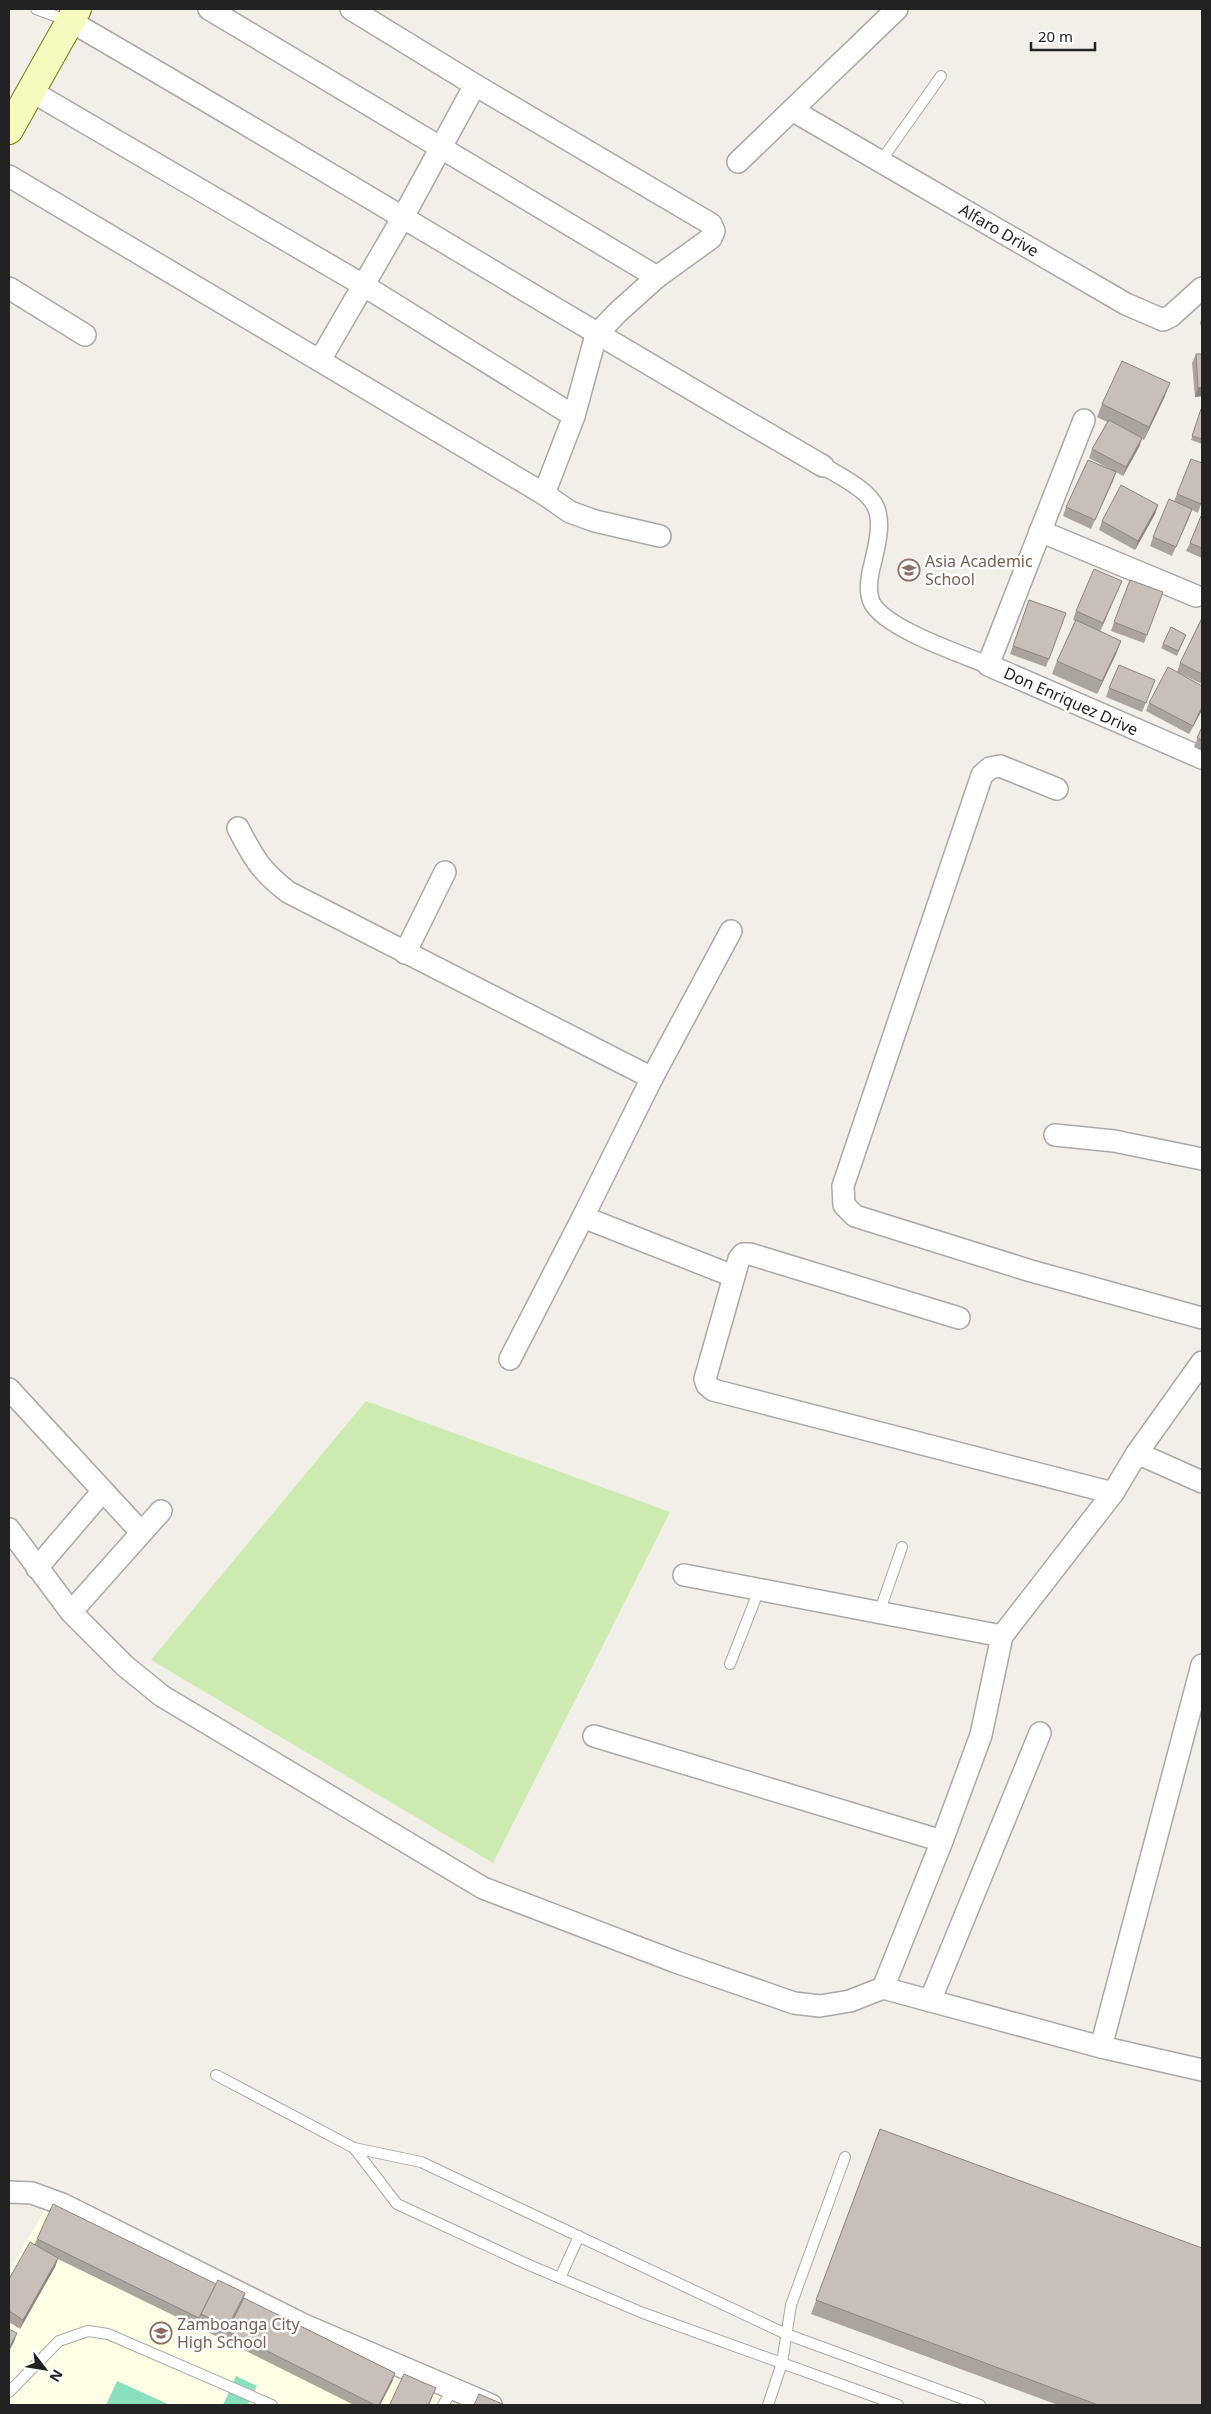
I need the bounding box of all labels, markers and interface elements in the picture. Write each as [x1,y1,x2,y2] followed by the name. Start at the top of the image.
[1031,20,1095,52] scale bar
[1038,26,1073,46] text: 20 m
[955,198,1043,262] street label: Alfaro Drive
[925,550,1033,590] place label: Asia Academic School
[897,558,921,582] school or university icon: Asia Academic School
[1000,662,1142,740] street label: Don Enriquez Drive
[177,2313,300,2353] place label: Zamboanga City High School
[149,2321,173,2345] school or university icon: Zamboanga City High School
[20,2344,70,2394] north arrow
[45,2366,68,2386] text: N

